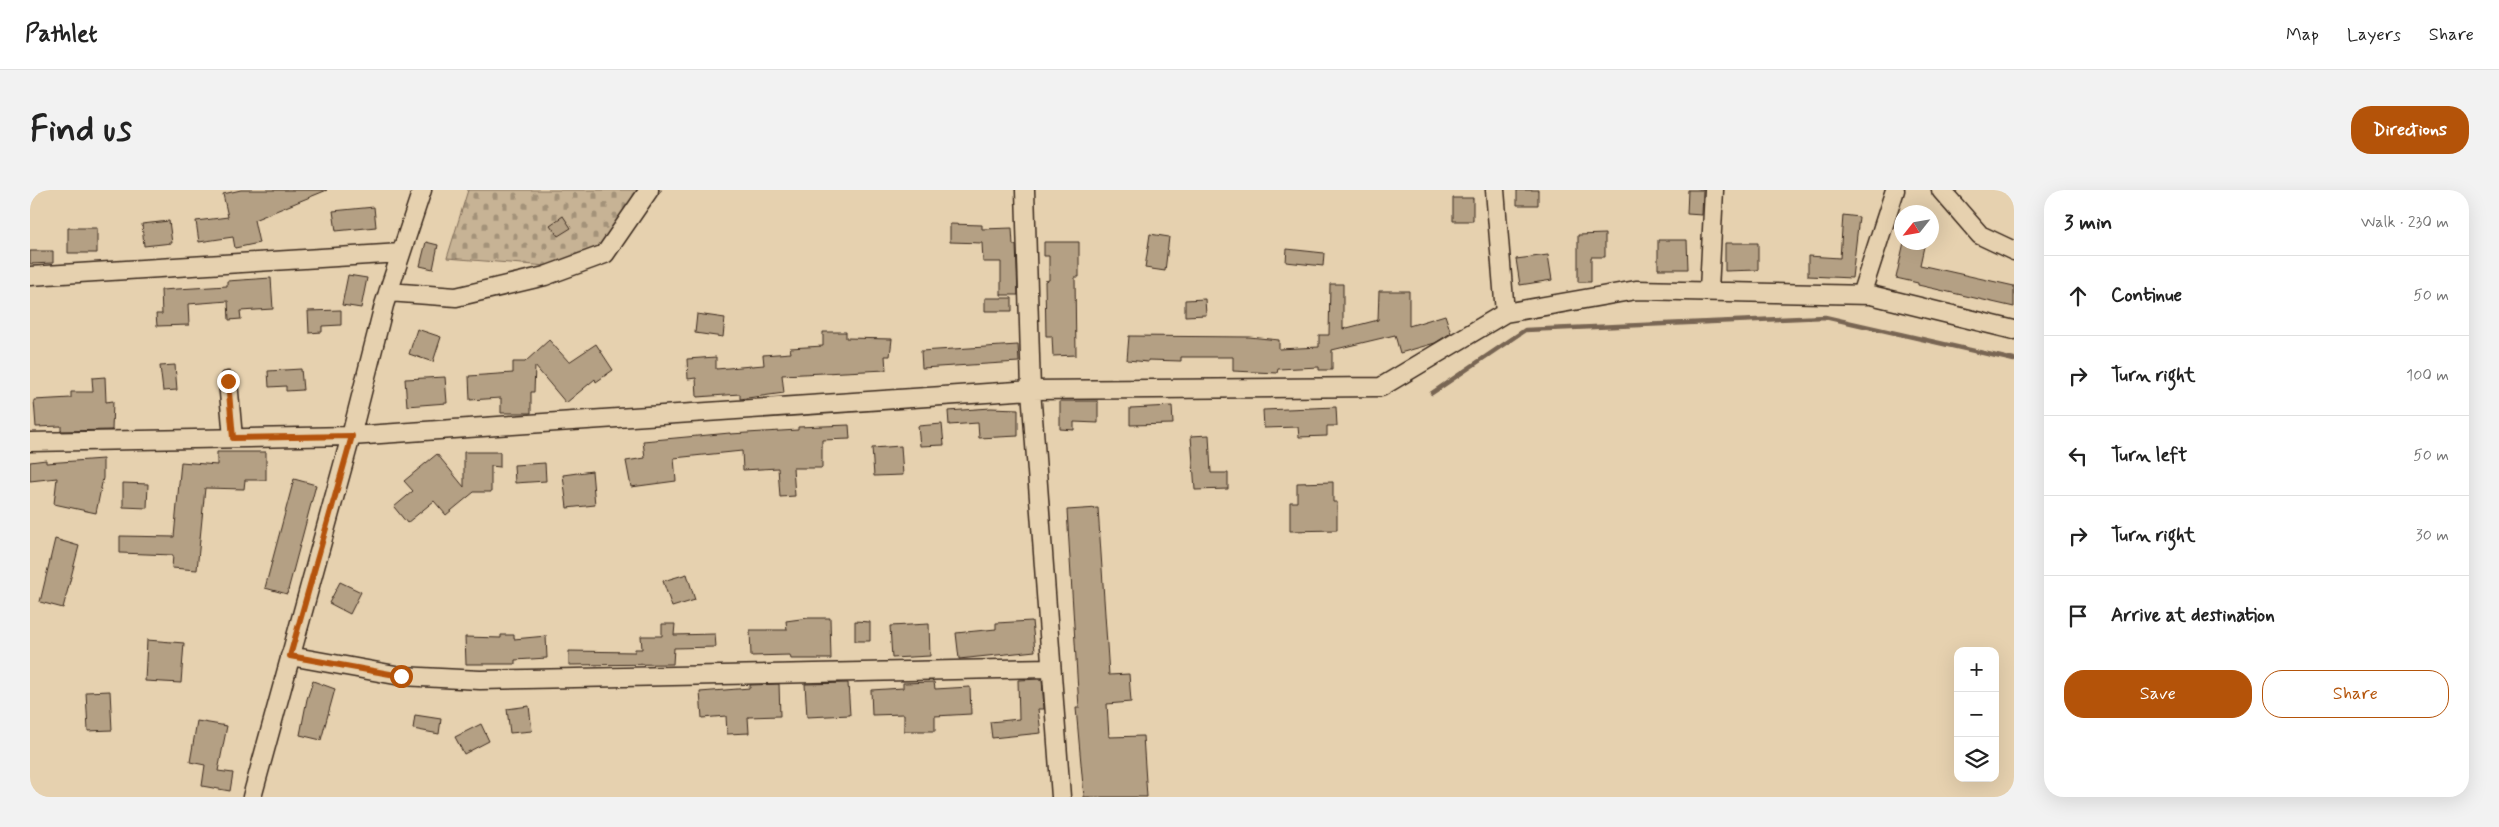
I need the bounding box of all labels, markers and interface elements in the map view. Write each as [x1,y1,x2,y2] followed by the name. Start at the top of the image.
[25,19,97,50] text: Pathlet
[2286,23,2319,47] text: Map
[2347,23,2401,47] text: Layers
[2429,23,2474,47] text: Share
[2351,106,2469,154] button: Directions
[30,107,132,153] text: Find us
[1894,205,1939,250] north arrow
[2064,209,2112,237] text: 3 min
[2361,212,2449,233] text: Walk · 230 m
[2064,282,2092,310] icon: ahead
[2111,283,2182,308] text: Continue
[2413,285,2449,306] text: 50 m
[2064,362,2092,390] icon: right
[2111,363,2195,388] text: Turn right
[2406,365,2449,386] text: 100 m
[217,370,240,393] route end
[2064,442,2092,470] icon: left
[2111,443,2187,468] text: Turn left
[2413,445,2449,466] text: 50 m
[2064,522,2092,550] icon: right
[2111,523,2195,548] text: Turn right
[2416,525,2449,546] text: 30 m
[2064,602,2092,630] icon: arrive
[2111,603,2275,628] text: Arrive at destination
[1954,647,1999,782] map controls
[1954,647,1999,692] button: +
[390,665,413,688] route start
[2064,670,2252,718] button: Save
[2262,670,2449,718] button: Share
[1954,692,1999,737] button: −
[1954,737,1999,782] button: layers

